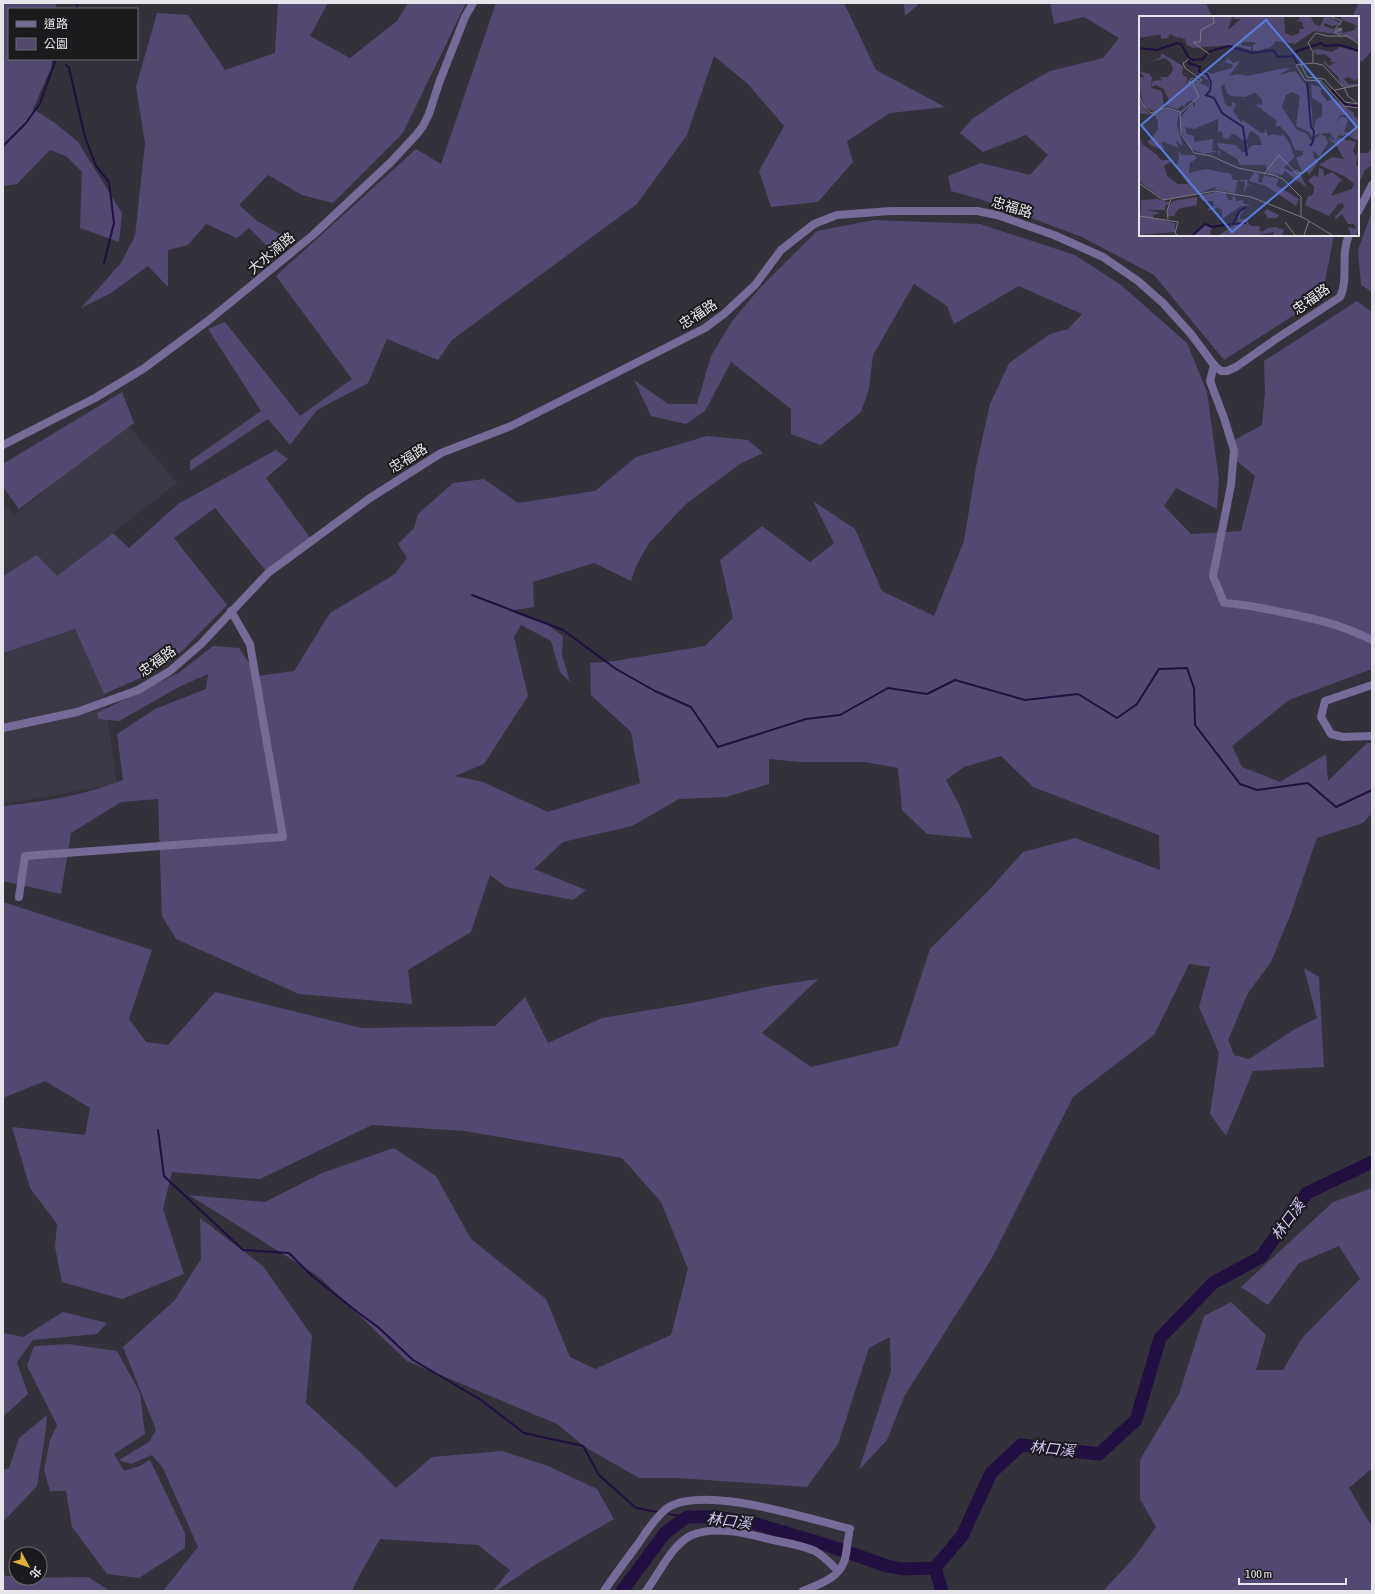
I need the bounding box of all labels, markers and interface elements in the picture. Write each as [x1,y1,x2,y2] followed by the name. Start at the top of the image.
[8,8,138,60] legend
[1139,16,1359,236] inset map
[44,17,68,31] text: 道路
[44,37,68,51] text: 公園
[990,193,1034,221] street label: 忠福路
[244,229,298,277] street label: 大水湳路
[1289,280,1333,318] street label: 忠福路
[676,296,720,332] street label: 忠福路
[386,440,430,476] street label: 忠福路
[135,642,179,680] street label: 忠福路
[1267,1195,1309,1243] water label: 林口溪
[1029,1438,1077,1460] water label: 林口溪
[706,1509,754,1532] water label: 林口溪
[8,1546,48,1586] north arrow
[1239,1560,1346,1586] scale bar
[28,1564,44,1580] text: 北
[1245,1567,1272,1581] text: 100 m

